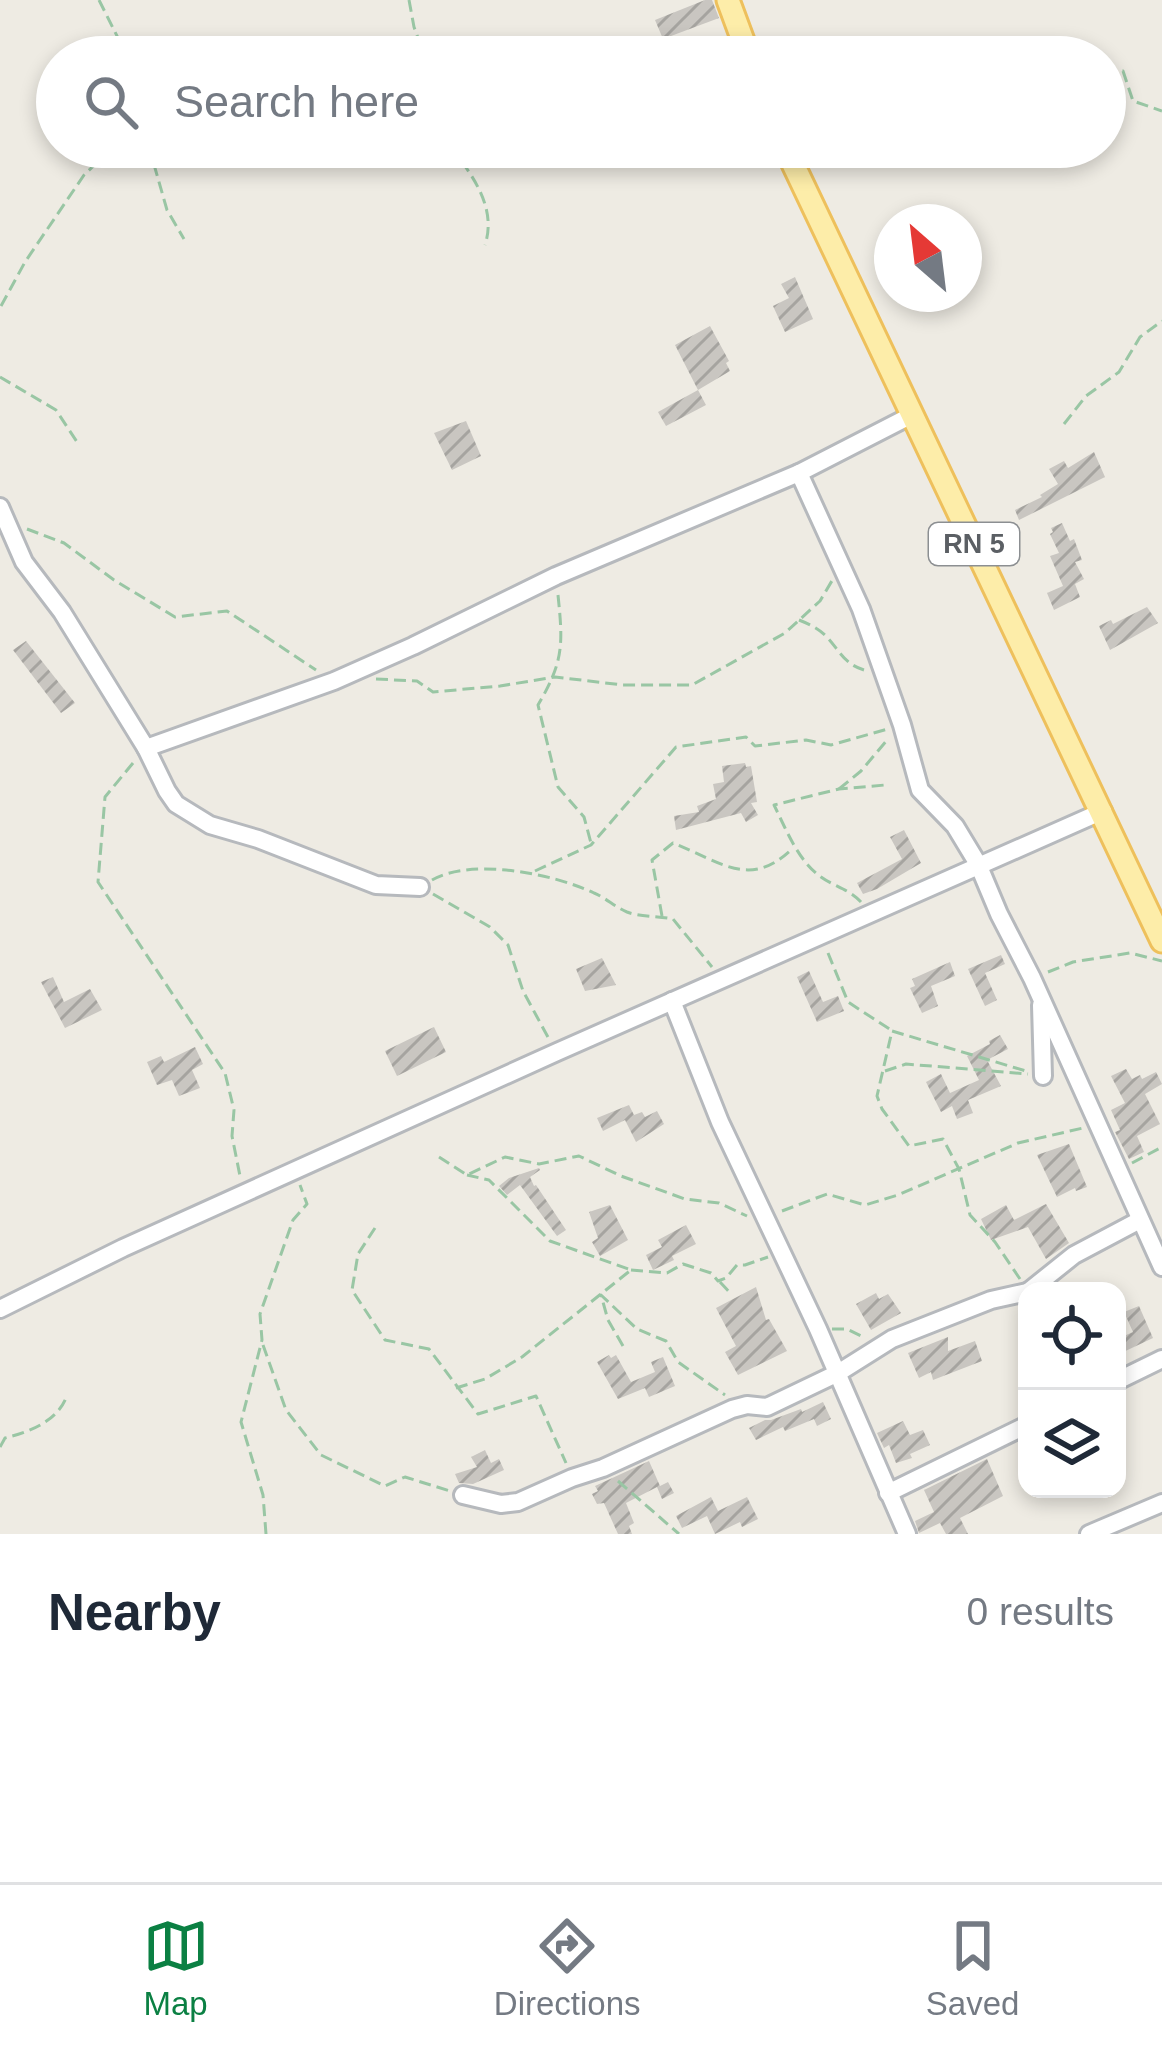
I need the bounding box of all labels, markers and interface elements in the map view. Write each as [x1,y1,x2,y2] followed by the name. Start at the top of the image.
[36,36,1126,168] search box
[78,69,144,135] icon: search
[174,76,419,127] text: Search here
[874,204,982,312] north arrow
[929,523,1019,565] road number: RN 5
[1018,1282,1126,1498] map controls
[1018,1282,1126,1390] button: locate
[1018,1390,1126,1498] button: layers
[48,1584,221,1641] text: Nearby
[967,1590,1114,1633] text: 0 results
[143,1913,209,2023] tab: Map
[494,1913,641,2023] tab: Directions
[926,1913,1019,2023] tab: Saved

